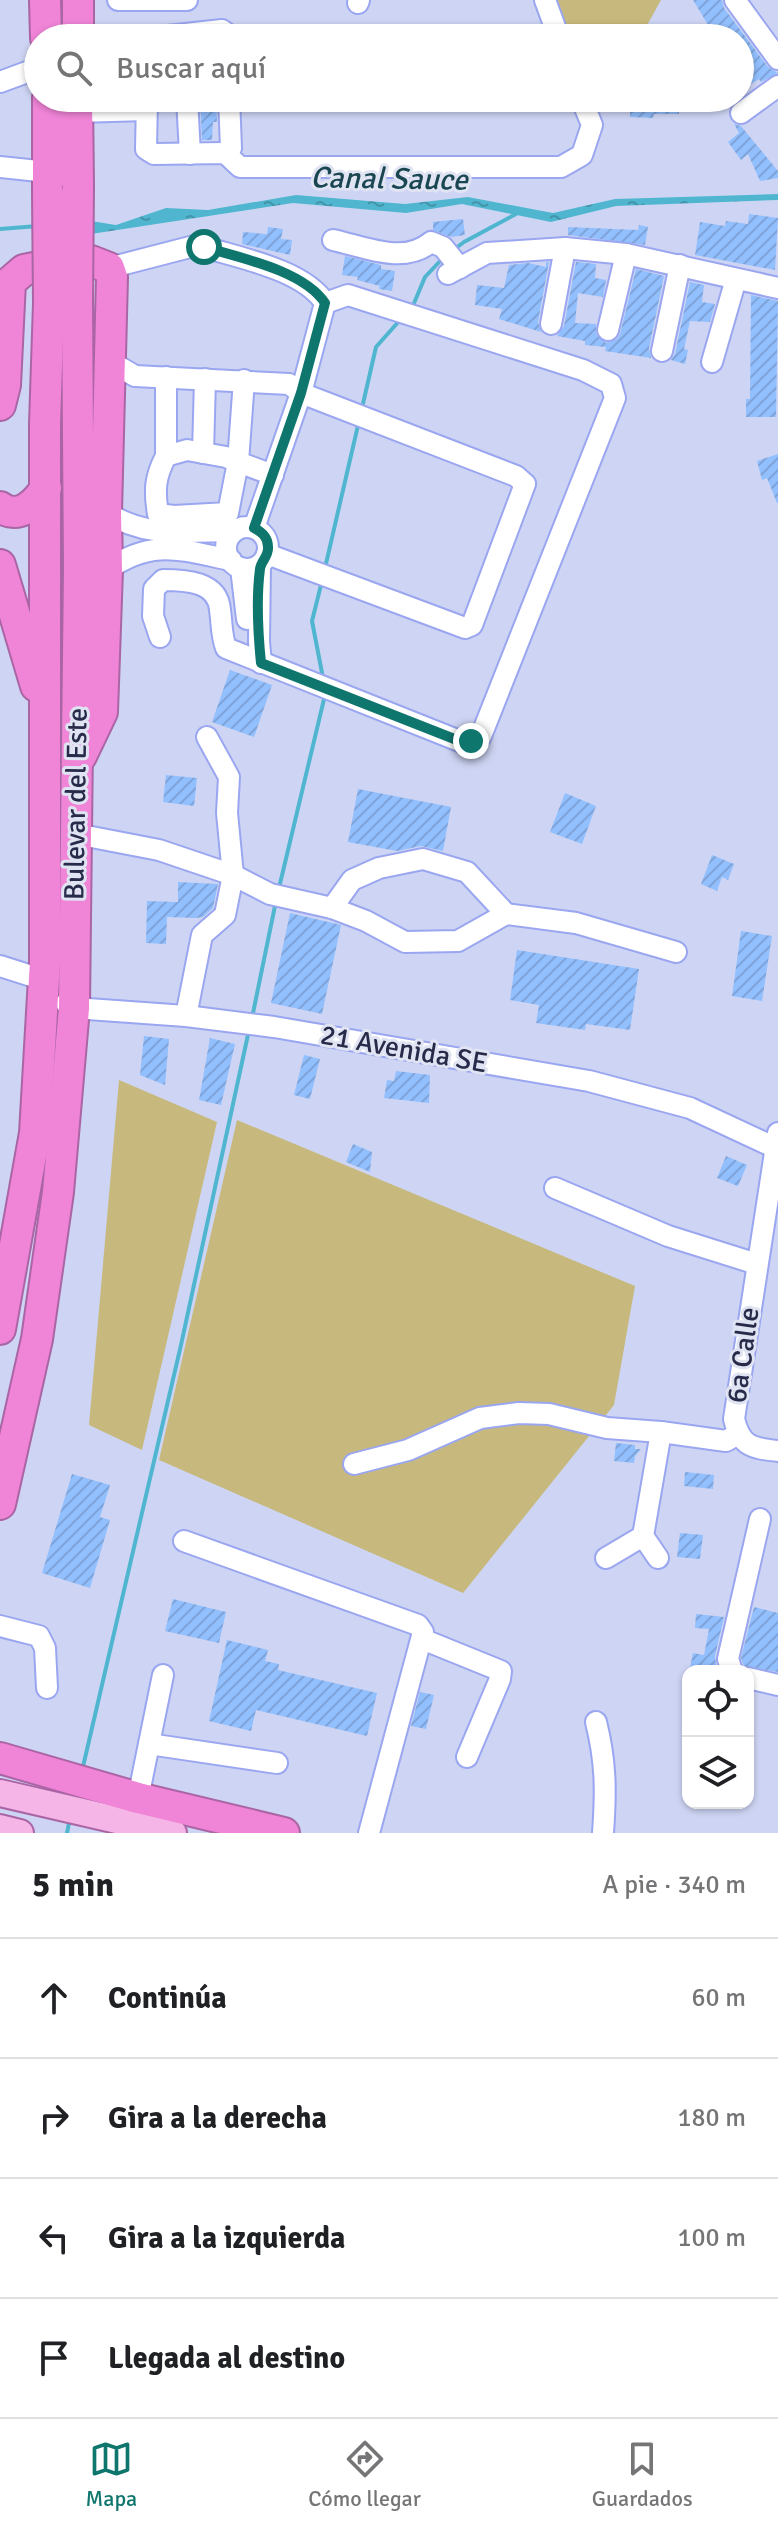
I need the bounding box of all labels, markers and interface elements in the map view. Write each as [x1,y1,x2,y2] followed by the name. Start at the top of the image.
[24,24,754,112] search box
[52,46,96,90] icon: search
[116,50,266,87] text: Buscar aquí
[310,159,470,199] water label: Canal Sauce
[186,229,222,265] route start
[57,708,95,900] street label: Bulevar del Este
[453,723,489,759] route end
[318,1018,490,1080] street label: 21 Avenida SE
[719,1305,767,1405] street label: 6a Calle
[682,1665,754,1809] map controls
[682,1665,754,1737] button: locate
[682,1737,754,1809] button: layers
[32,1864,114,1906] text: 5 min
[603,1869,746,1901] text: A pie · 340 m
[32,1976,76,2020] icon: ahead
[108,1980,227,2017] text: Continúa
[691,1982,746,2014] text: 60 m
[32,2096,76,2140] icon: right
[108,2100,327,2137] text: Gira a la derecha
[677,2102,746,2134] text: 180 m
[32,2216,76,2260] icon: left
[108,2220,345,2257] text: Gira a la izquierda
[677,2222,746,2254] text: 100 m
[32,2336,76,2380] icon: arrive
[108,2340,345,2377] text: Llegada al destino
[85,2437,137,2512] tab: Mapa
[308,2437,421,2512] tab: Cómo llegar
[592,2437,693,2512] tab: Guardados

